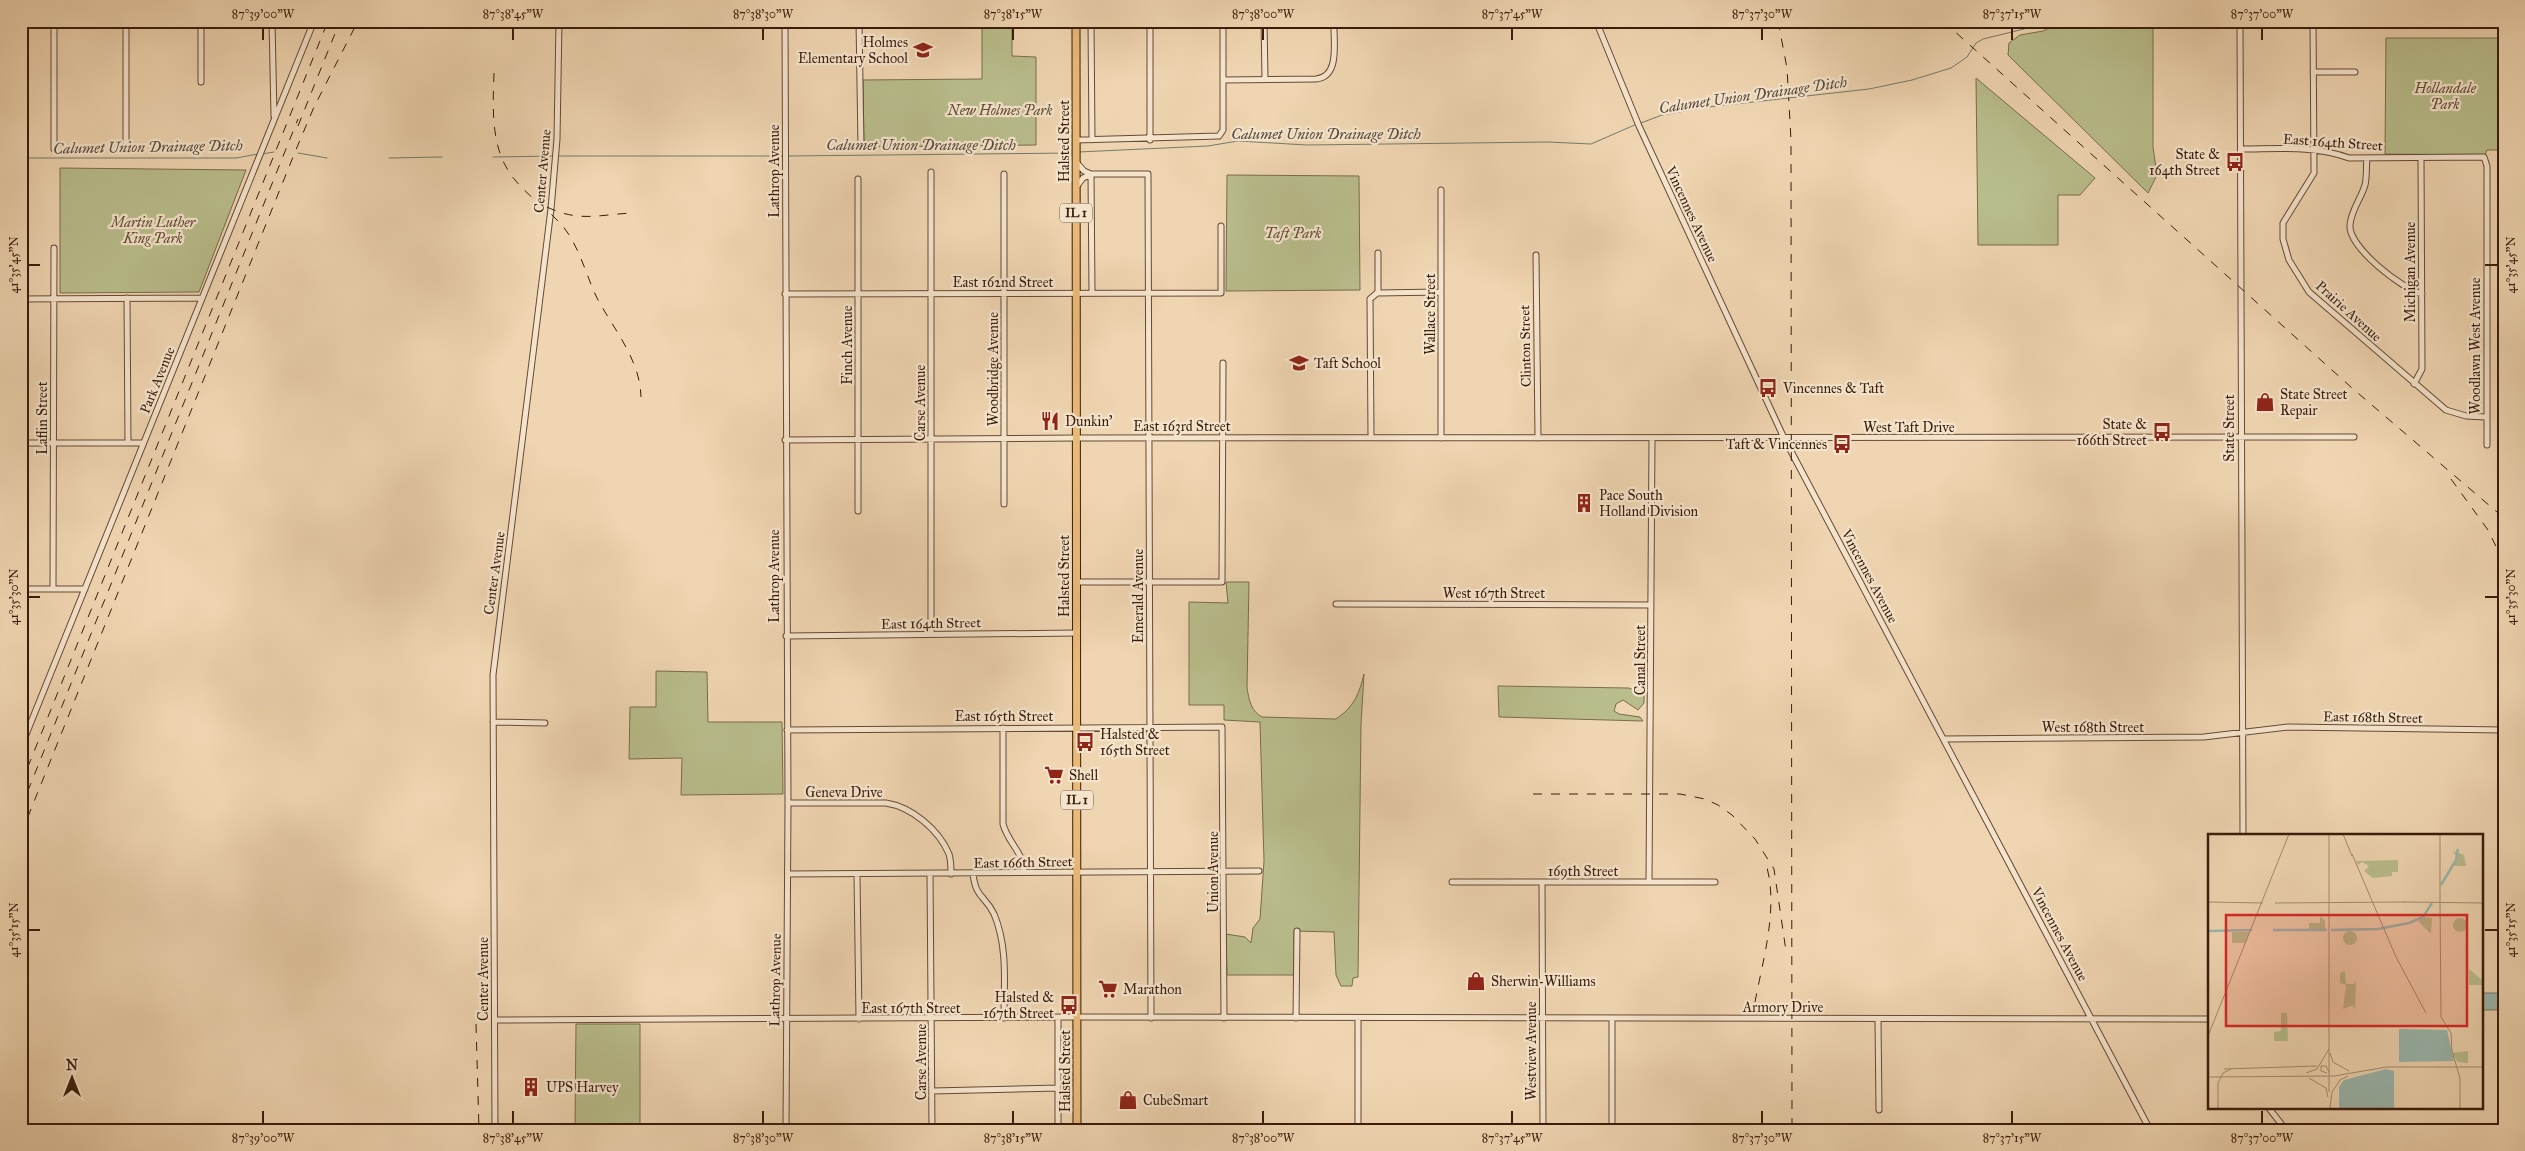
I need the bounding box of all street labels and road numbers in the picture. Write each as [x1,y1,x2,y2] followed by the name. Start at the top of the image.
[1056,100,1073,182] street label: Halsted Street
[766,124,783,218] street label: Lathrop Avenue
[530,128,555,214] street label: Center Avenue
[2282,131,2383,154] street label: East 164th Street
[1661,163,1721,265] street label: Vincennes Avenue
[1060,204,1092,222] road number: IL 1
[2402,221,2419,322] street label: Michigan Avenue
[1422,273,1439,355] street label: Wallace Street
[953,274,1054,291] street label: East 162nd Street
[2312,277,2385,346] street label: Prairie Avenue
[2467,277,2484,415] street label: Woodlawn West Avenue
[839,305,856,385] street label: Finch Avenue
[1516,305,1535,387] street label: Clinton Street
[985,312,1002,426] street label: Woodbridge Avenue
[136,344,179,416] street label: Park Avenue
[912,364,929,441] street label: Carse Avenue
[34,381,51,455] street label: Laflin Street
[2221,394,2238,462] street label: State Street
[1133,418,1231,435] street label: East 163rd Street
[1863,419,1955,436] street label: West Taft Drive
[1837,525,1902,626] street label: Vincennes Avenue
[766,529,783,623] street label: Lathrop Avenue
[480,530,509,616] street label: Center Avenue
[1056,535,1073,617] street label: Halsted Street
[1130,549,1147,643] street label: Emerald Avenue
[1443,585,1545,602] street label: West 167th Street
[881,614,981,633] street label: East 164th Street
[1632,625,1649,695] street label: Canal Street
[955,708,1053,725] street label: East 165th Street
[2323,708,2423,727] street label: East 168th Street
[2042,719,2144,736] street label: West 168th Street
[805,784,883,801] street label: Geneva Drive
[1061,790,1093,810] road number: IL 1
[1205,831,1222,913] street label: Union Avenue
[973,853,1073,872] street label: East 166th Street
[1548,863,1618,880] street label: 169th Street
[2027,883,2092,984] street label: Vincennes Avenue
[766,933,785,1027] street label: Lathrop Avenue
[475,937,492,1021] street label: Center Avenue
[1742,999,1824,1016] street label: Armory Drive
[861,1000,961,1017] street label: East 167th Street
[1523,1001,1540,1101] street label: Westview Avenue
[913,1023,930,1100] street label: Carse Avenue
[1057,1030,1074,1112] street label: Halsted Street

